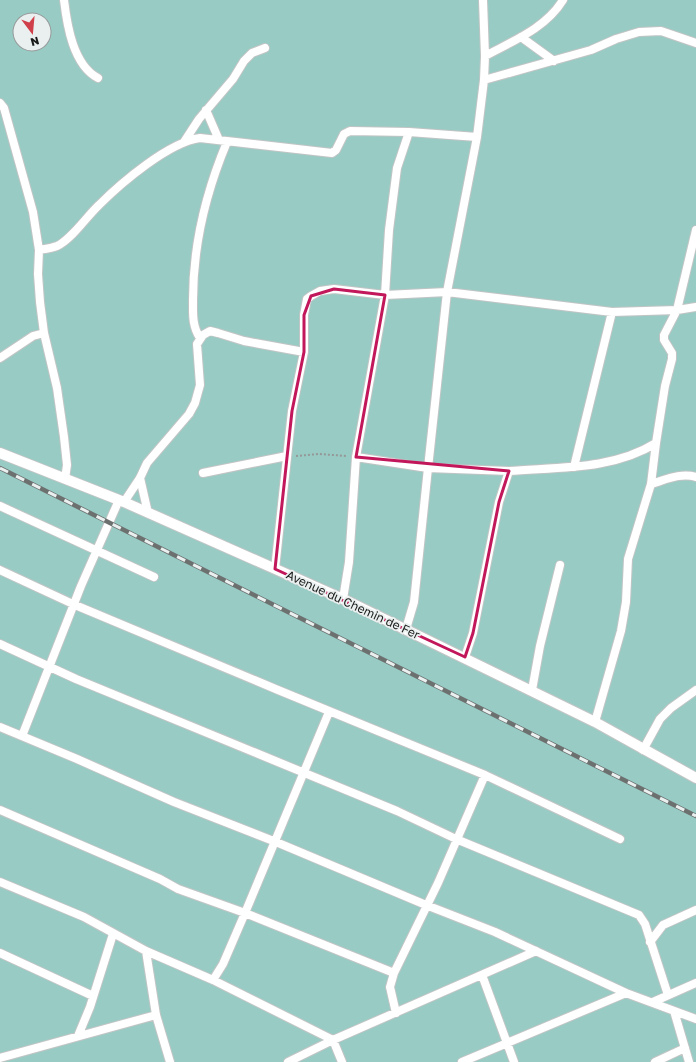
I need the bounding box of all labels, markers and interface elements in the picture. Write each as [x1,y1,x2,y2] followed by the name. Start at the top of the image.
[12,12,52,52] north arrow
[29,35,41,49] text: N
[284,567,423,642] street label: Avenue du Chemin de Fer

